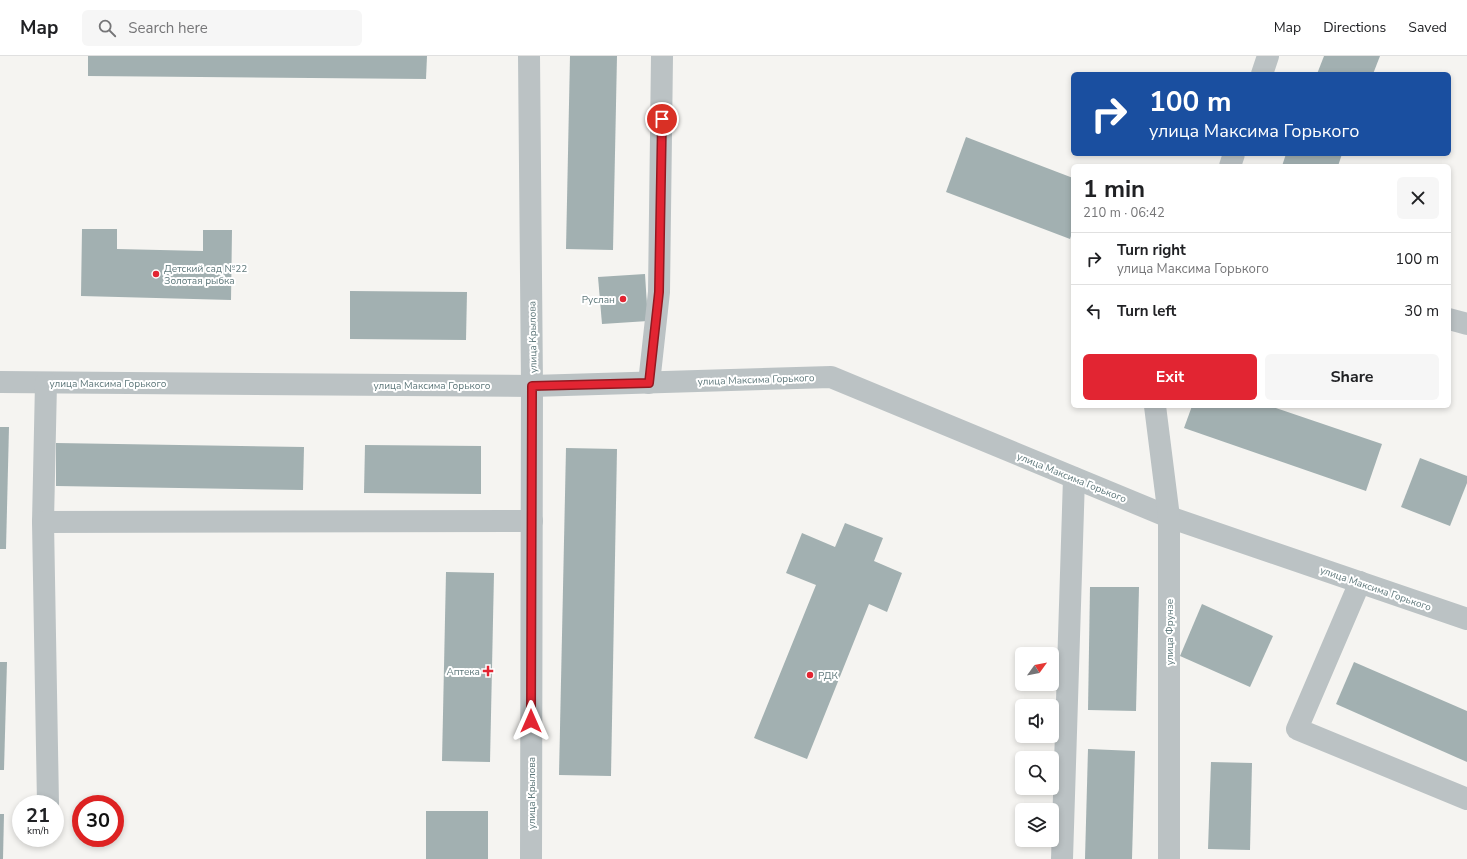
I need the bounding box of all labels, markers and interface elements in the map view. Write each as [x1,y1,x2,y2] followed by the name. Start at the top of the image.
[82,10,362,46] search box
[20,15,58,41] text: Map
[96,17,118,39] icon: search
[128,18,208,38] text: Search here
[1274,18,1301,37] text: Map
[1323,18,1386,37] text: Directions
[1408,18,1447,37] text: Saved
[1149,83,1232,121] text: 100 m
[1083,88,1135,140] icon: right
[645,102,679,136] pin
[651,108,673,130] icon: arrive
[1149,119,1359,143] text: улица Максима Горького
[1083,173,1145,205] text: 1 min
[1397,177,1439,219] button: close
[1083,204,1165,222] text: 210 m · 06:42
[1117,240,1186,260] text: Turn right
[1083,248,1105,270] icon: right
[1395,249,1439,269] text: 100 m
[1117,260,1269,278] text: улица Максима Горького
[164,262,247,288] place label: Детский сад №22 Золотая рыбка
[151,269,161,279] marker: Детский сад №22 Золотая рыбка
[582,293,615,307] place label: Руслан
[618,294,628,304] marker: Руслан
[1083,300,1105,322] icon: left
[525,301,541,373] street label: улица Крылова
[1117,301,1176,321] text: Turn left
[1404,301,1439,321] text: 30 m
[1083,354,1257,400] button: Exit
[1265,354,1439,400] button: Share
[697,371,815,389] street label: улица Максима Горького
[50,377,167,391] street label: улица Максима Горького
[374,379,491,393] street label: улица Максима Горького
[1015,450,1129,506] street label: улица Максима Горького
[1318,563,1434,615] street label: улица Максима Горького
[1163,599,1177,665] street label: улица Фрунзе
[1015,647,1059,691] north arrow
[1015,647,1059,847] map controls
[446,665,480,679] place label: Аптека
[483,666,493,676] marker: Аптека
[818,669,839,683] place label: РДК
[805,670,815,680] marker: РДК
[1015,699,1059,743] button: sound
[510,700,552,742] position arrow
[1015,751,1059,795] button: search
[525,757,539,829] street label: улица Крылова
[72,795,124,847] speed limit sign: 30
[26,802,50,829] text: 21
[1015,803,1059,847] button: layers
[27,824,49,838] text: km/h

